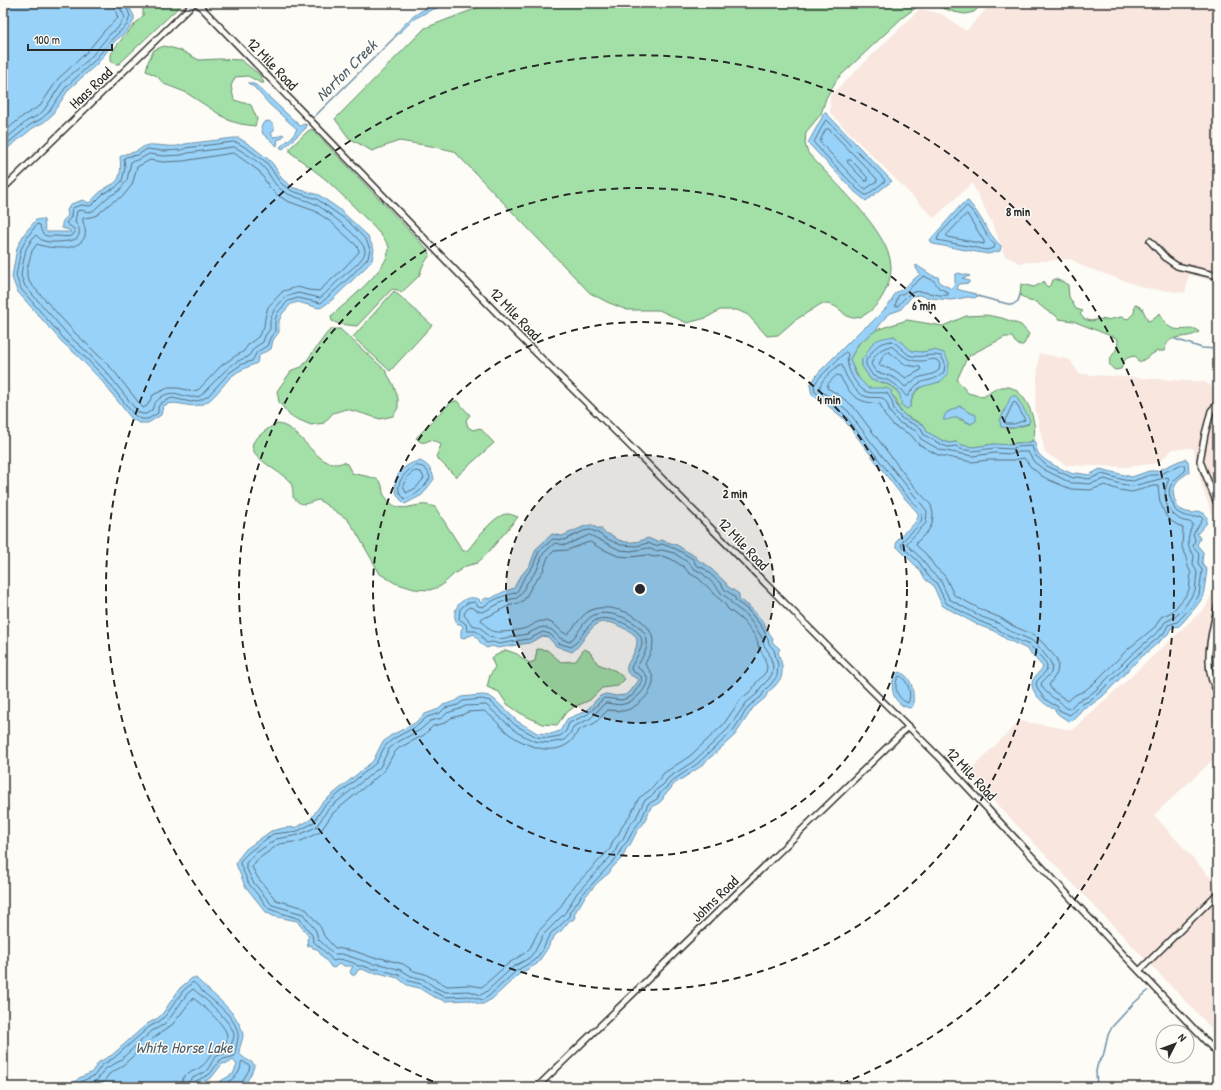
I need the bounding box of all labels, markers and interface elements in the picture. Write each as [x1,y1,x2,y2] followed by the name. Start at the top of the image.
[28,26,112,52] scale bar
[34,31,60,48] text: 100 m
[242,33,303,95] street label: 12 Mile Road
[311,34,382,105] water label: Norton Creek
[64,62,117,113] street label: Haas Road
[1006,203,1031,220] text: 8 min
[485,283,546,345] street label: 12 Mile Road
[912,297,936,314] text: 6 min
[817,391,841,408] text: 4 min
[723,485,748,502] text: 2 min
[713,513,774,575] street label: 12 Mile Road
[633,582,647,596] centre of rings
[941,742,1002,805] street label: 12 Mile Road
[686,871,743,927] street label: Johns Road
[1155,1024,1195,1064] north arrow
[1175,1030,1190,1044] text: N
[135,1036,233,1058] water label: White Horse Lake

